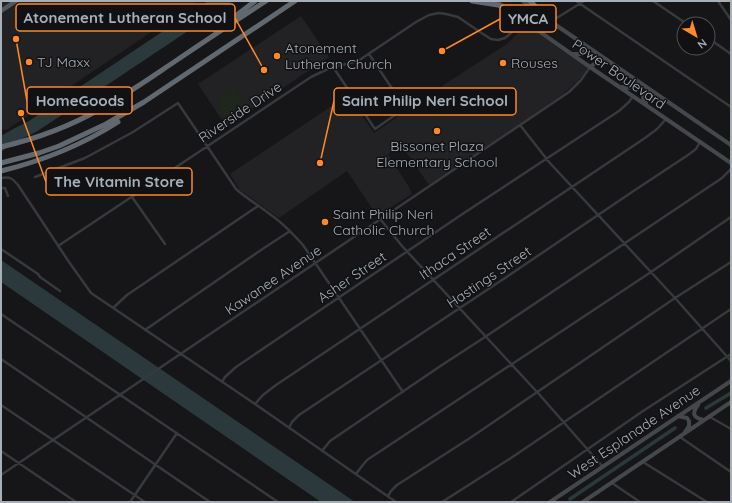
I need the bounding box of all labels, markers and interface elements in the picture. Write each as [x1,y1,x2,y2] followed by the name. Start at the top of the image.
[16,4,235,31] callout: Atonement Lutheran School
[500,5,556,32] callout: YMCA
[24,8,226,27] text: Atonement Lutheran School
[508,9,549,28] text: YMCA
[676,16,716,56] north arrow
[569,35,669,113] street label: Power Boulevard
[695,36,710,52] text: N
[285,39,392,73] place label: Atonement Lutheran Church
[272,51,282,61] marker: Atonement Lutheran Church
[37,53,90,71] place label: TJ Maxx
[511,54,558,72] place label: Rouses
[24,57,34,67] marker: TJ Maxx
[498,58,508,68] marker: Rouses
[195,78,285,146] street label: Riverside Drive
[27,87,132,114] callout: HomeGoods
[334,88,516,115] callout: Saint Philip Neri School
[36,91,124,110] text: HomeGoods
[342,91,508,110] text: Saint Philip Neri School
[432,126,442,136] marker: Bissonet Plaza Elementary School
[376,137,498,171] place label: Bissonet Plaza Elementary School
[46,168,192,195] callout: The Vitamin Store
[54,172,184,191] text: The Vitamin Store
[333,205,434,239] place label: Saint Philip Neri Catholic Church
[320,217,330,227] marker: Saint Philip Neri Catholic Church
[416,222,494,284] street label: Ithaca Street
[221,241,325,319] street label: Kawanee Avenue
[443,242,535,312] street label: Hastings Street
[314,247,390,307] street label: Asher Street
[564,381,704,483] street label: West Esplanade Avenue

